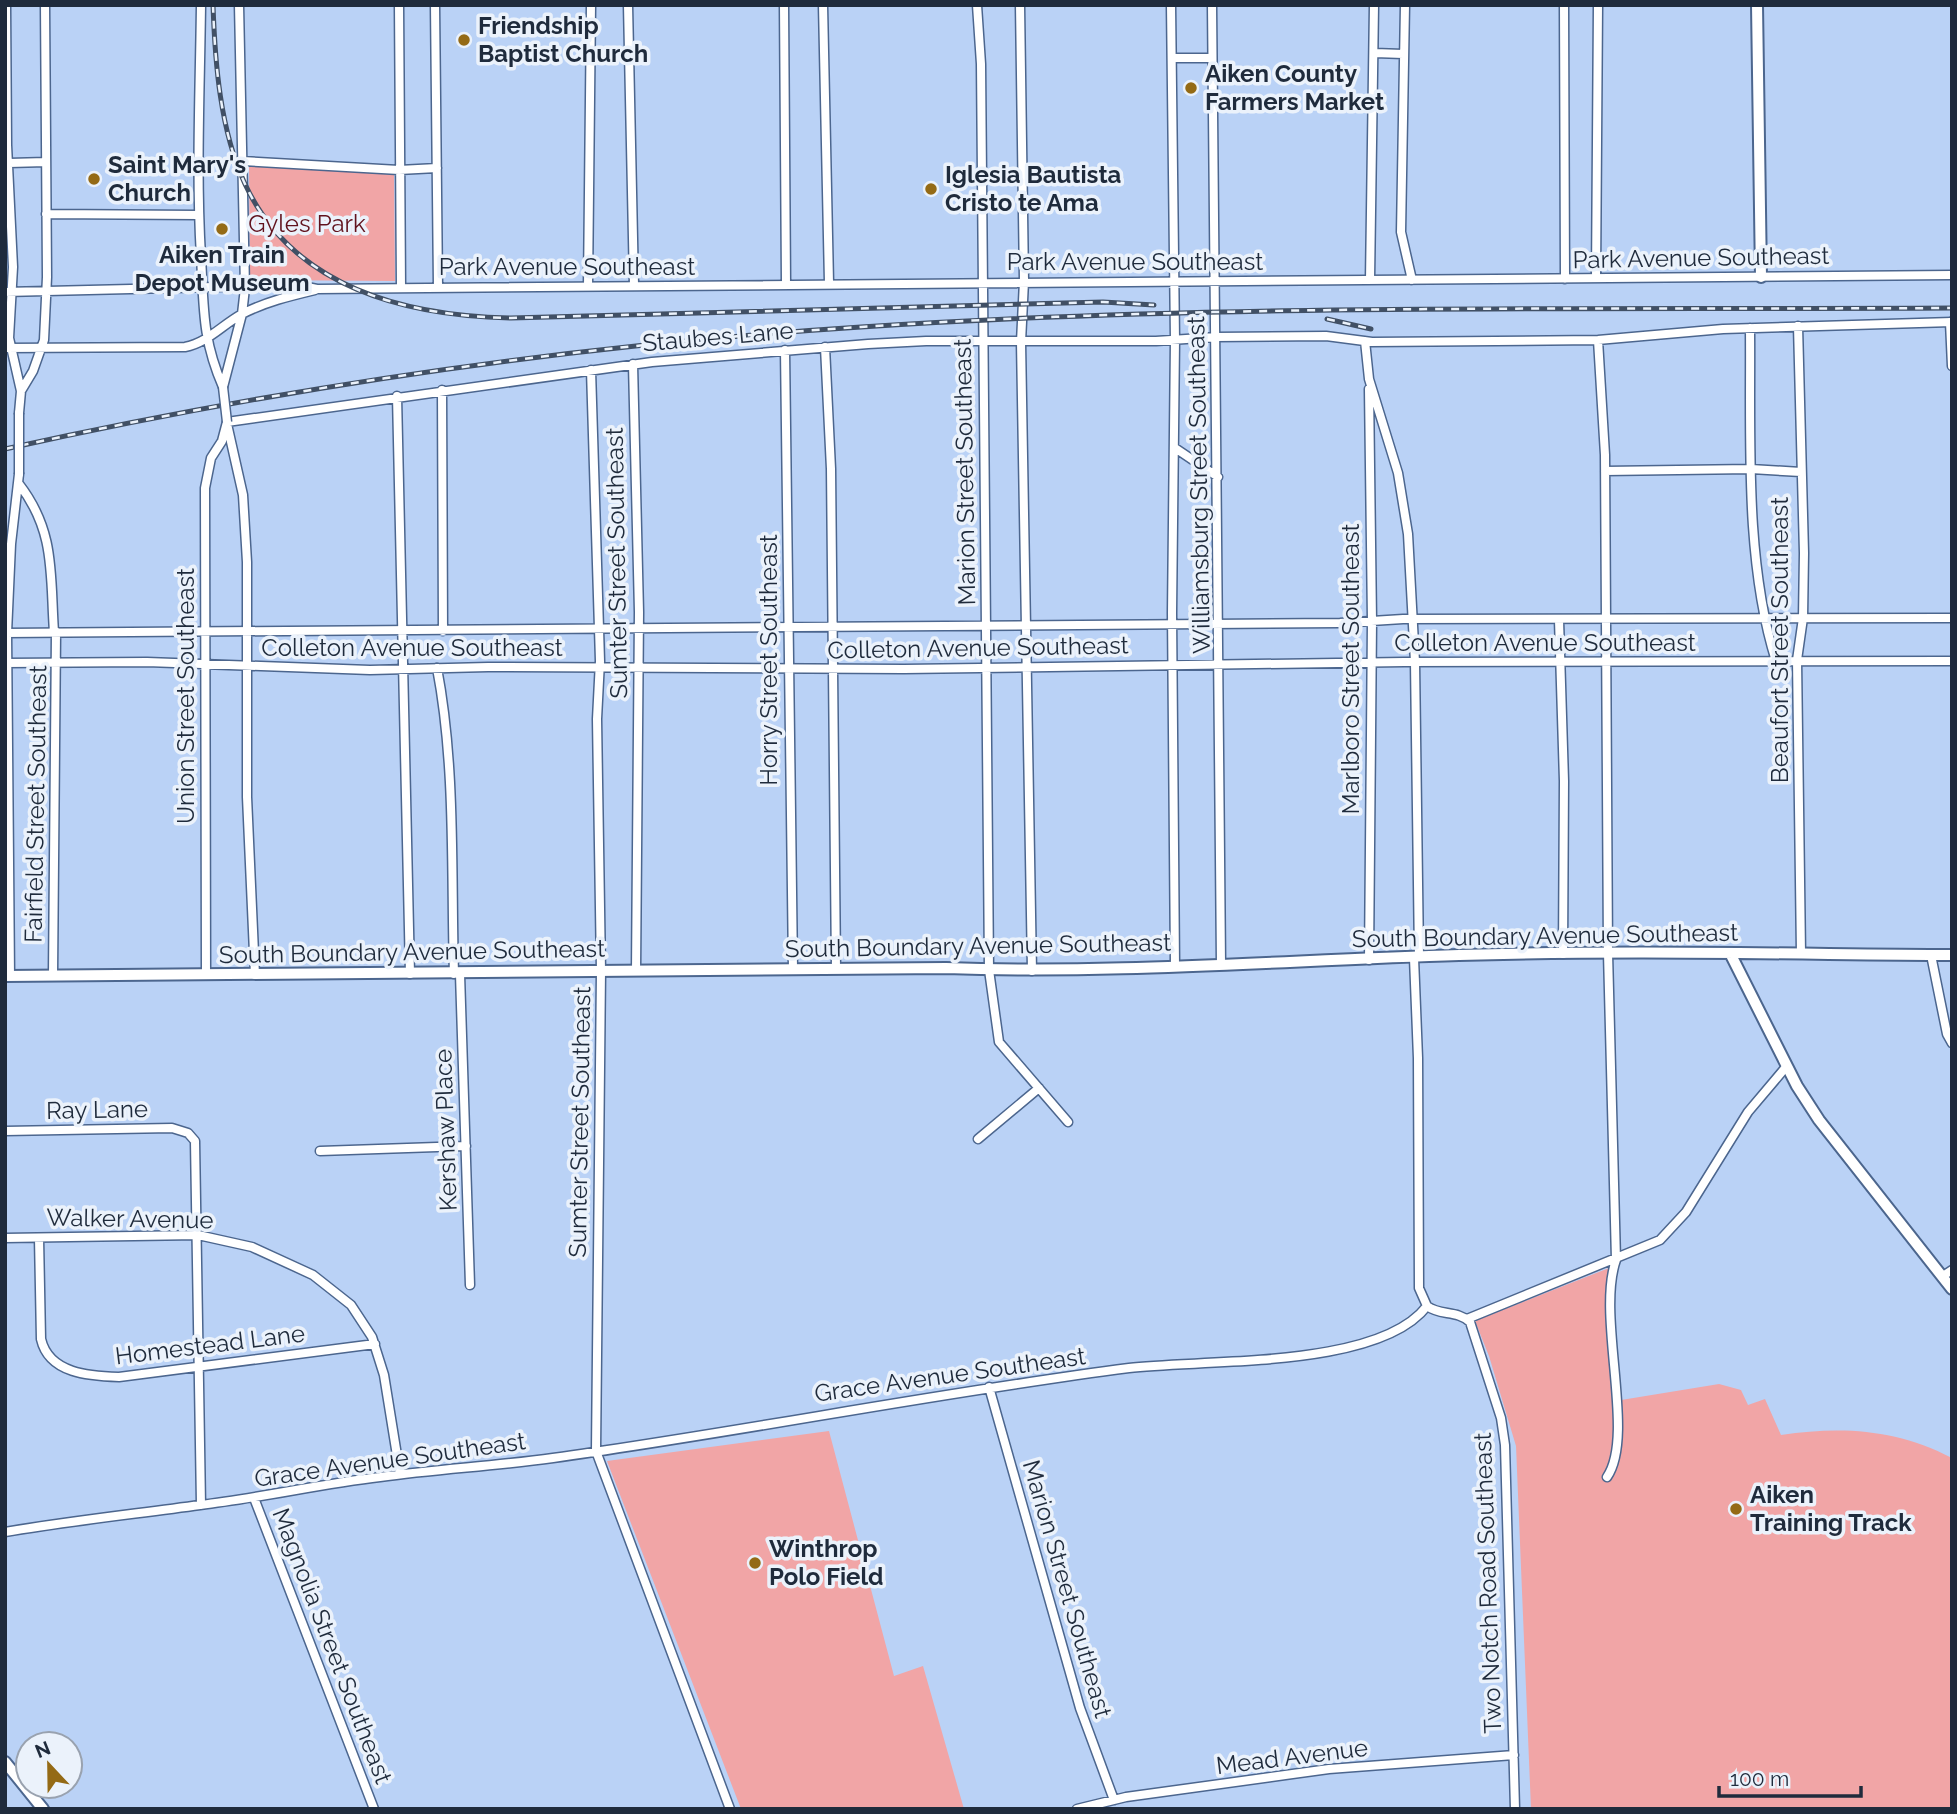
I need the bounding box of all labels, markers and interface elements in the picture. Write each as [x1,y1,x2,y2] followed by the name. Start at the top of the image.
[478,11,648,68] place label: Friendship Baptist Church
[456,32,472,48] marker: Friendship Baptist Church
[1205,59,1384,116] place label: Aiken County Farmers Market
[1183,80,1199,96] marker: Aiken County Farmers Market
[108,150,246,207] place label: Saint Mary's Church
[945,160,1122,217] place label: Iglesia Bautista Cristo te Ama
[86,171,102,187] marker: Saint Mary's Church
[923,181,939,197] marker: Iglesia Bautista Cristo te Ama
[248,209,366,238] park label: Gyles Park
[214,221,230,237] marker: Aiken Train Depot Museum
[134,240,310,297] place label: Aiken Train Depot Museum
[1572,241,1830,274] street label: Park Avenue Southeast
[1007,247,1263,276] street label: Park Avenue Southeast
[439,252,695,281] street label: Park Avenue Southeast
[641,315,795,358] street label: Staubes Lane
[1181,316,1216,654] street label: Williamsburg Street Southeast
[948,338,981,606] street label: Marion Street Southeast
[600,427,633,699] street label: Sumter Street Southeast
[1765,497,1794,783] street label: Beaufort Street Southeast
[1336,523,1365,815] street label: Marlboro Street Southeast
[754,534,783,786] street label: Horry Street Southeast
[171,568,200,824] street label: Union Street Southeast
[1394,628,1696,657] street label: Colleton Avenue Southeast
[827,630,1129,665] street label: Colleton Avenue Southeast
[261,633,563,662] street label: Colleton Avenue Southeast
[19,665,52,943] street label: Fairfield Street Southeast
[1352,918,1738,953] street label: South Boundary Avenue Southeast
[785,928,1171,963] street label: South Boundary Avenue Southeast
[219,934,605,969] street label: South Boundary Avenue Southeast
[563,986,596,1258] street label: Sumter Street Southeast
[428,1048,463,1212] street label: Kershaw Place
[46,1094,148,1125] street label: Ray Lane
[46,1203,214,1234] street label: Walker Avenue
[114,1318,306,1371] street label: Homestead Lane
[813,1341,1087,1408] street label: Grace Avenue Southeast
[253,1426,527,1493] street label: Grace Avenue Southeast
[1468,1432,1507,1734] street label: Two Notch Road Southeast
[1017,1457,1118,1721] street label: Marion Street Southeast
[1750,1480,1912,1537] place label: Aiken Training Track
[1728,1501,1744,1517] marker: Aiken Training Track
[266,1504,398,1788] street label: Magnolia Street Southeast
[769,1534,884,1591] place label: Winthrop Polo Field
[747,1555,763,1571] marker: Winthrop Polo Field
[14,1730,84,1800] north arrow
[1214,1733,1369,1780] street label: Mead Avenue
[32,1736,53,1762] text: N
[1719,1755,1861,1799] scale bar
[1730,1766,1789,1791] text: 100 m

